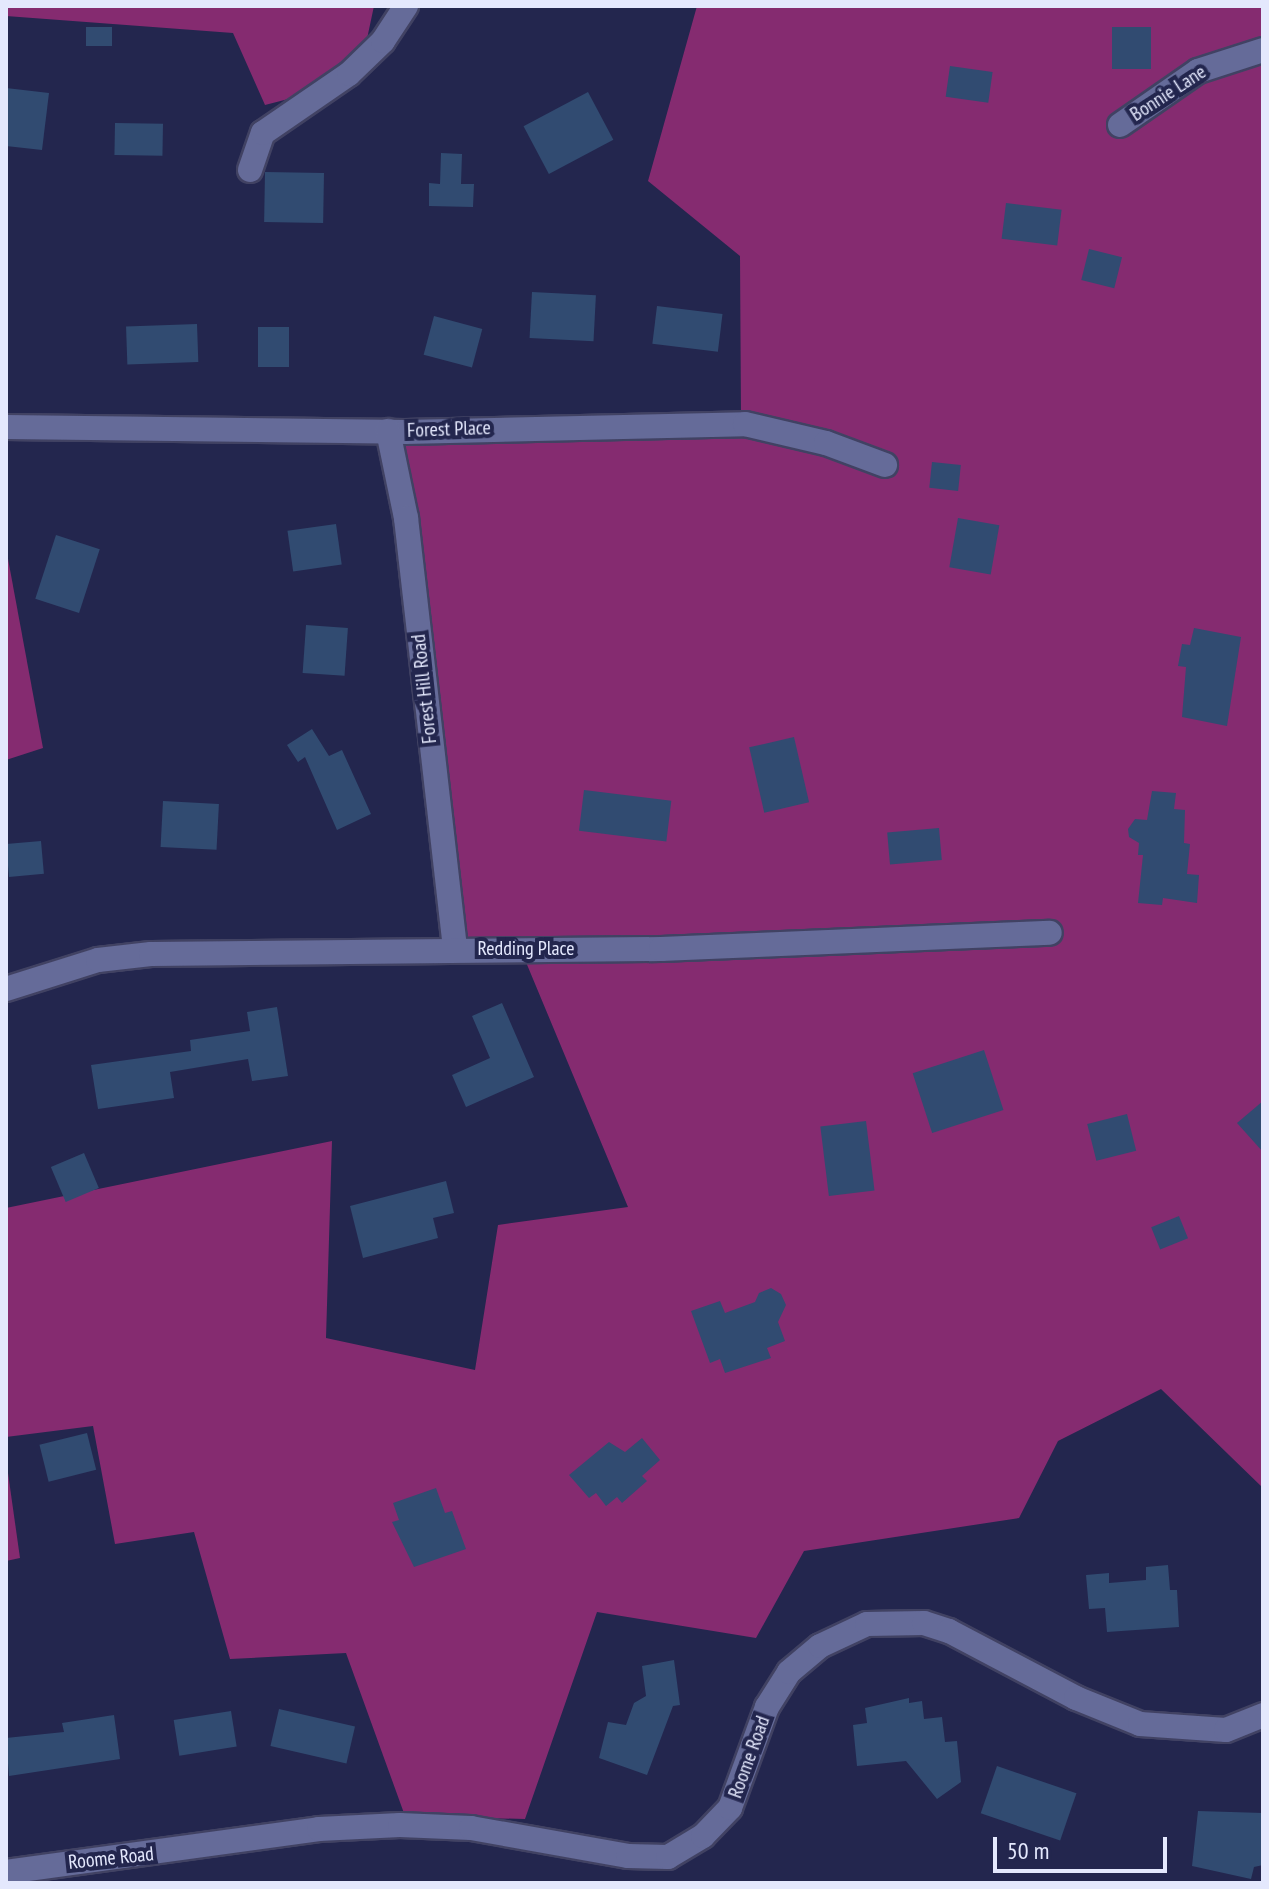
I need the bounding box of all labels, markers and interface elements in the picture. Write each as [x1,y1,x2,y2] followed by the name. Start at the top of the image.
[1126,60,1210,126] street label: Bonnie Lane
[407,416,491,442] street label: Forest Place
[406,633,442,745] street label: Forest Hill Road
[477,936,575,960] street label: Redding Place
[723,1713,775,1801] street label: Roome Road
[997,1821,1171,1871] scale bar
[1007,1835,1049,1866] text: 50 m
[67,1842,155,1874] street label: Roome Road

